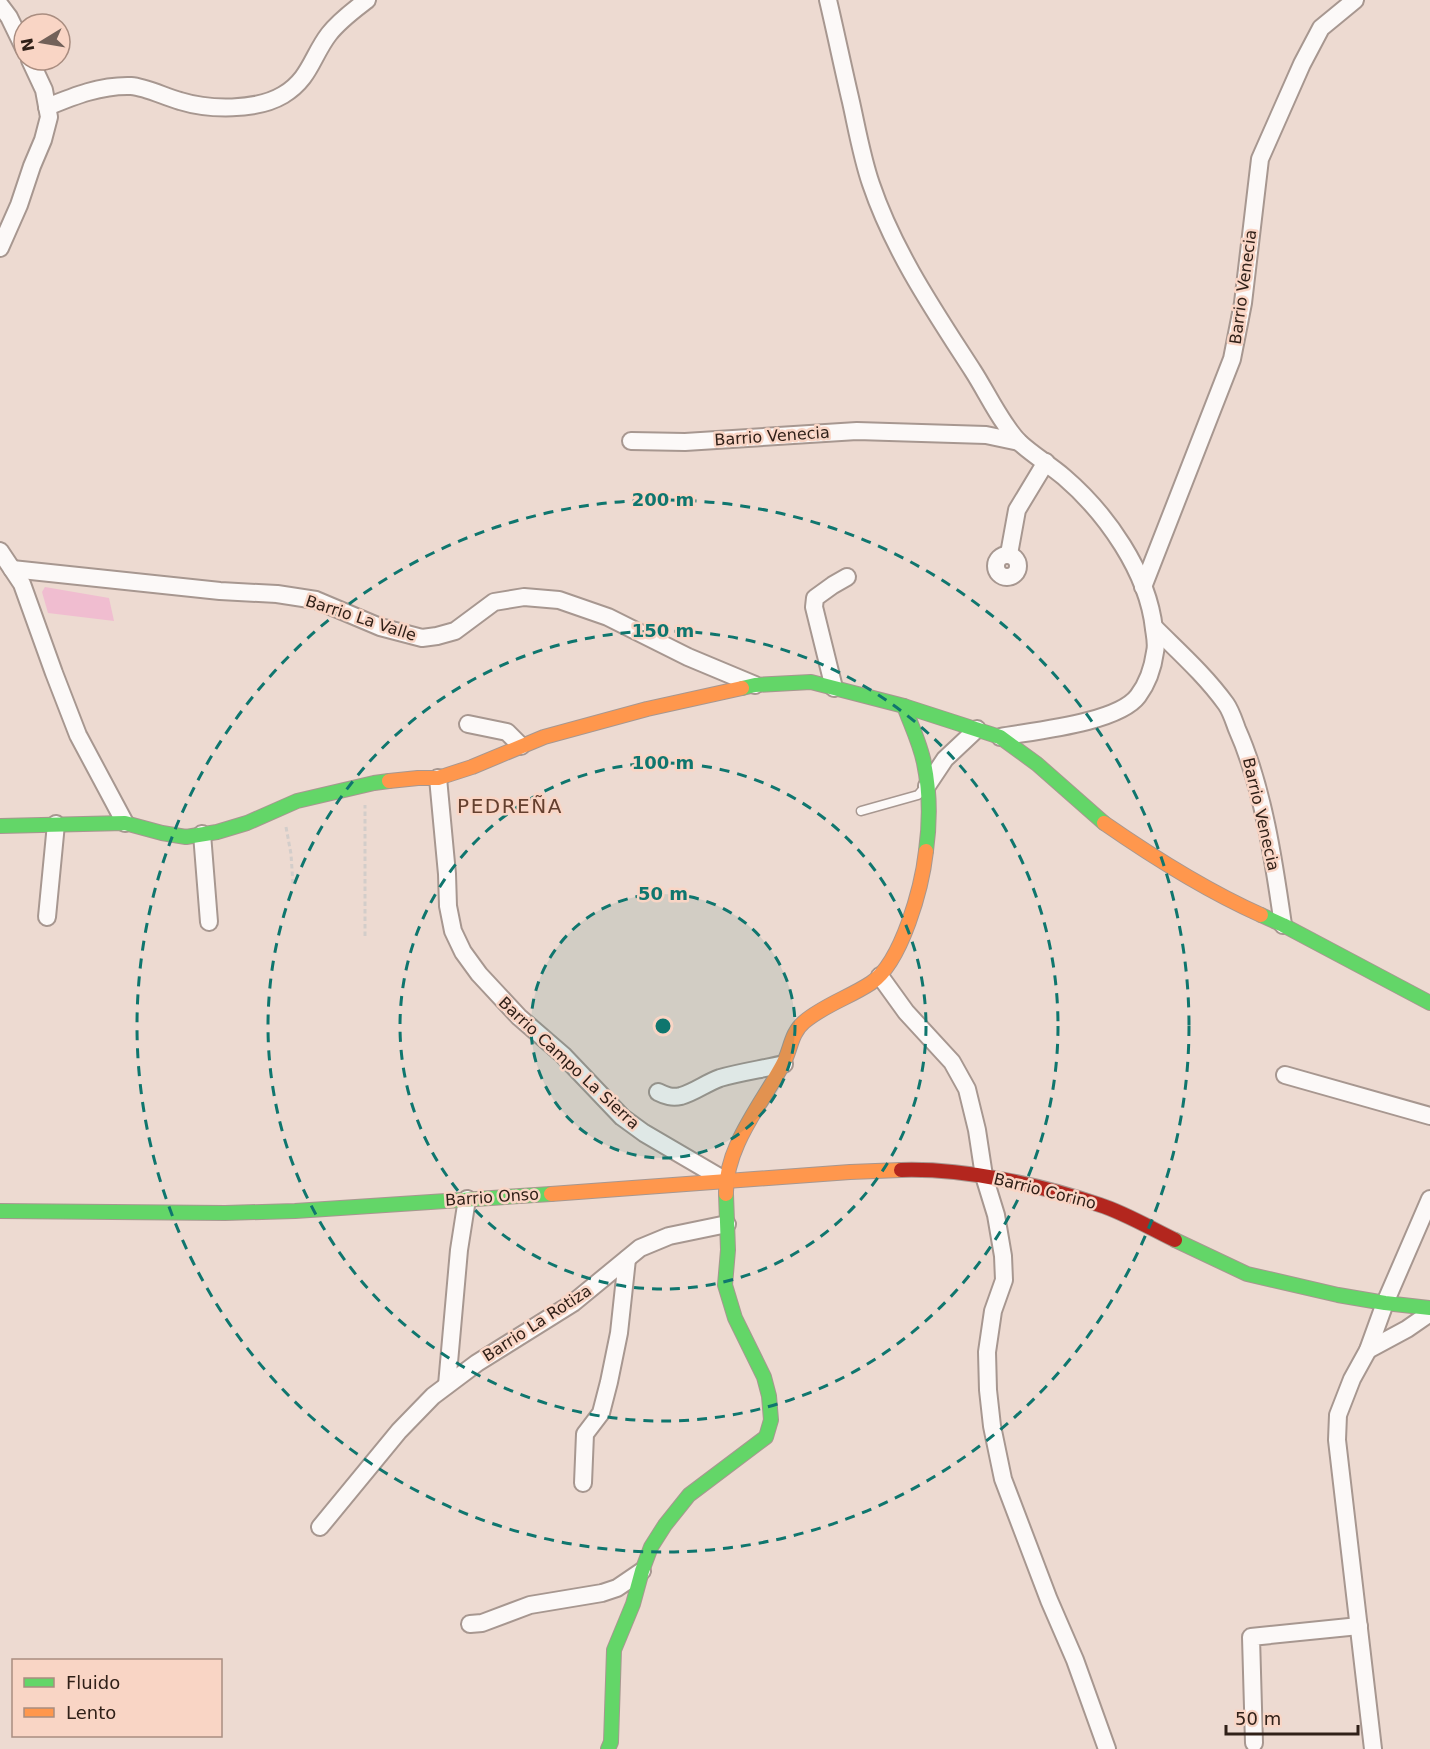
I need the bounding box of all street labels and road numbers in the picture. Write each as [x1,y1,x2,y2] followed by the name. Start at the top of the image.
[1226,228,1260,346] street label: Barrio Venecia
[714,422,830,450] street label: Barrio Venecia
[303,591,419,645] street label: Barrio La Valle
[1239,756,1283,872] street label: Barrio Venecia
[495,993,643,1133] street label: Barrio Campo La Sierra
[992,1169,1098,1213] street label: Barrio Corino
[445,1184,539,1210] street label: Barrio Onso
[479,1281,595,1365] street label: Barrio La Rotiza

